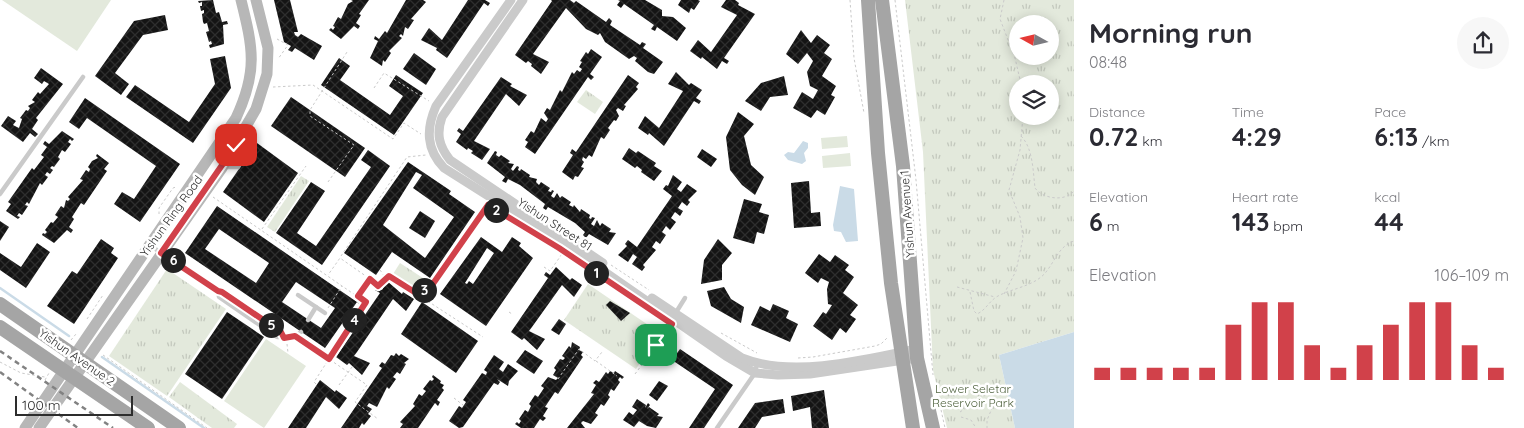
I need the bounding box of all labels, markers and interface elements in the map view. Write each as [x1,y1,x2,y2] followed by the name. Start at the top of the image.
[1009,15,1059,65] north arrow
[1009,15,1059,125] map controls
[1089,15,1253,50] text: Morning run
[1457,17,1509,69] button: share
[1089,52,1127,72] text: 08:48
[1009,75,1059,125] button: layers
[1089,103,1145,121] text: Distance
[1232,103,1264,121] text: Time
[1374,103,1406,121] text: Pace
[1089,121,1139,152] text: 0.72
[1232,121,1282,152] text: 4:29
[1374,121,1418,152] text: 6:13
[215,124,257,166] pin
[222,131,250,159] icon: check
[1139,132,1163,150] text: km
[1418,132,1450,150] text: /km
[896,170,918,258] street label: Yishun Avenue 1
[136,172,206,260] street label: Yishun Ring Road
[1089,188,1148,206] text: Elevation
[1232,188,1298,206] text: Heart rate
[1374,188,1400,206] text: kcal
[515,194,595,254] street label: Yishun Street 81
[484,198,508,222] pin: 2
[493,201,500,219] text: 2
[1089,206,1103,237] text: 6
[1232,206,1270,237] text: 143
[1374,206,1404,237] text: 44
[1103,217,1119,235] text: m
[1270,217,1303,235] text: bpm
[160,248,186,272] pin: 6
[170,251,177,269] text: 6
[584,260,608,286] pin: 1
[594,264,599,282] text: 1
[1089,265,1156,285] text: Elevation
[1434,265,1509,285] text: 106–109 m
[412,278,436,302] pin: 3
[421,281,428,299] text: 3
[342,308,366,332] pin: 4
[350,311,359,329] text: 4
[258,312,284,338] pin: 5
[267,316,276,334] text: 5
[635,324,677,366] pin
[36,325,118,389] street label: Yishun Avenue 2
[642,331,670,359] icon: arrive
[932,381,1014,410] park label: Lower Seletar Reservoir Park
[15,393,132,416] scale bar
[22,396,60,414] text: 100 m

